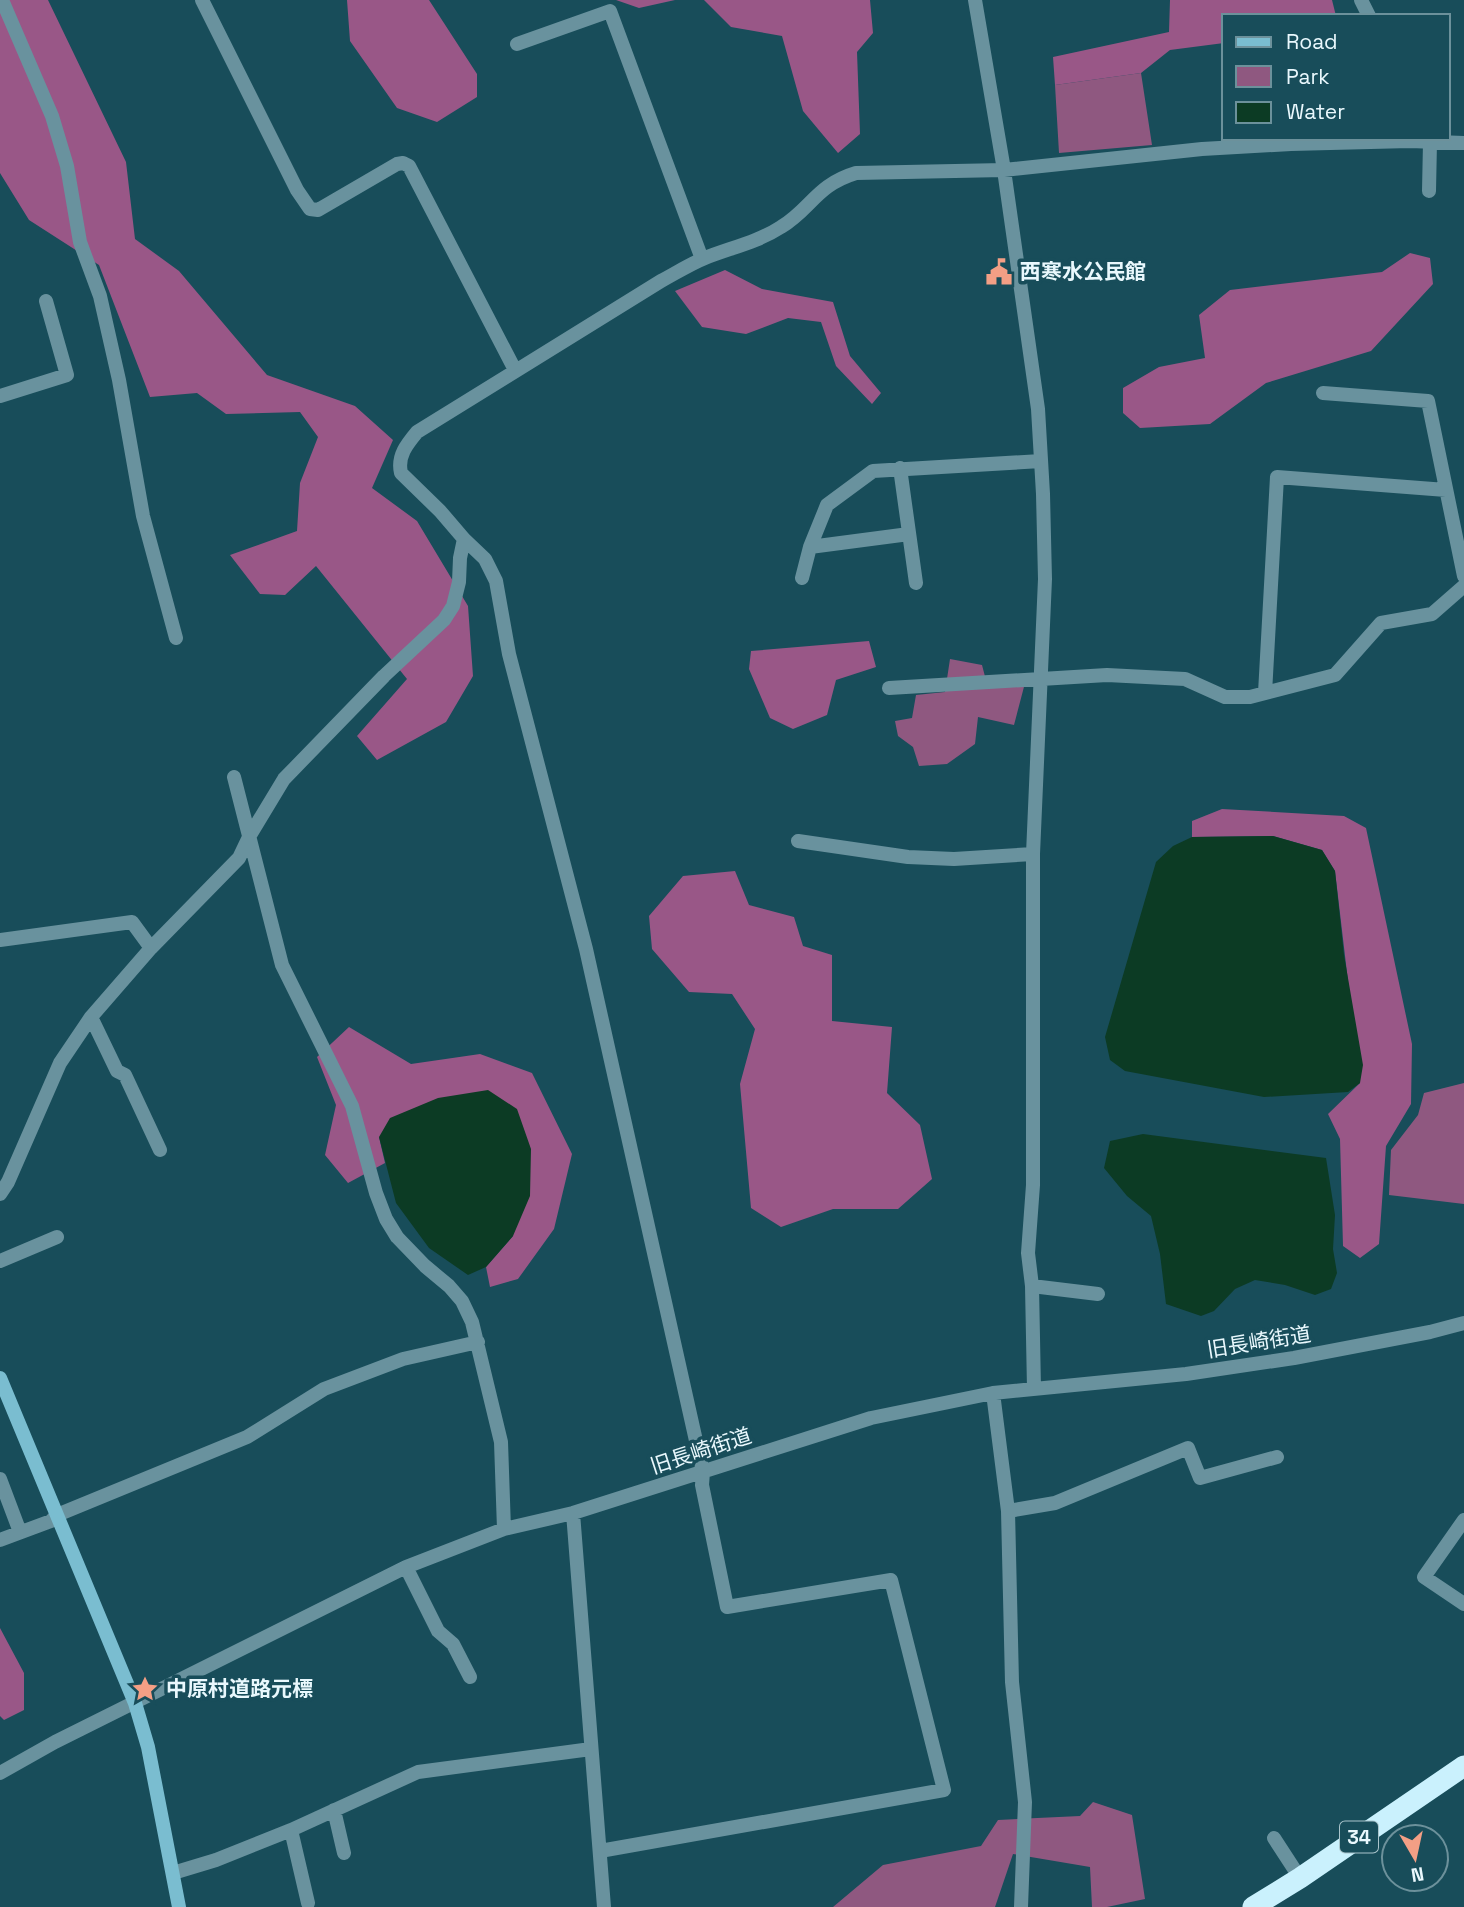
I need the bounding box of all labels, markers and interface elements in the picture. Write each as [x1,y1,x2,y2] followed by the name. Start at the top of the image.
[1222,14,1450,140] legend
[1286,28,1338,55] text: Road
[1286,63,1330,90] text: Park
[1286,98,1345,125] text: Water
[984,257,1014,287] public building icon: 西寒水公民館
[1020,258,1146,285] place label: 西寒水公民館
[1205,1320,1313,1363] street label: 旧長崎街道
[647,1421,755,1480] street label: 旧長崎街道
[130,1674,160,1704] place icon: 中原村道路元標
[166,1675,313,1702] place label: 中原村道路元標
[1340,1822,1378,1853] road number: 34
[1380,1823,1450,1893] north arrow
[1409,1861,1426,1888] text: N

